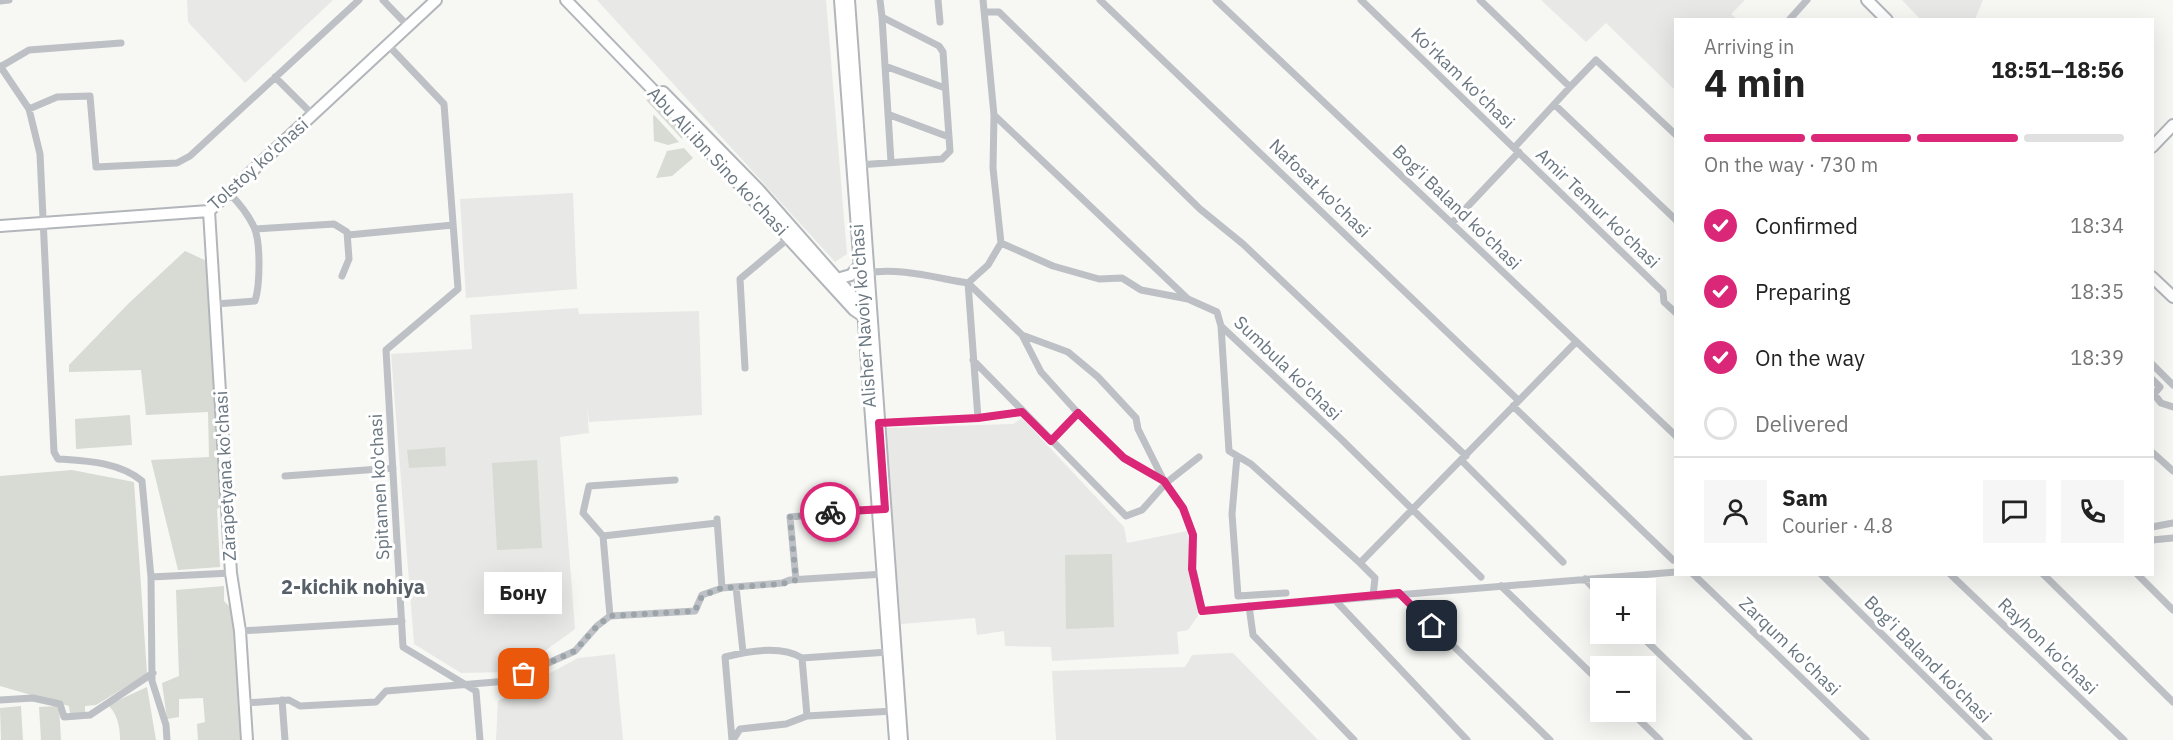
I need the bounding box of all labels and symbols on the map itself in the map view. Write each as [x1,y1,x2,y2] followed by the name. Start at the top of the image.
[1406,23,1520,133] street label: Ko'rkam ko'chasi
[643,82,793,240] street label: Abu Ali ibn Sino ko'chasi
[203,113,313,215] street label: Tolstoy ko'chasi
[1264,134,1376,242] street label: Nafosat ko'chasi
[1388,140,1526,274] street label: Bog'i Baland ko'chasi
[1531,143,1665,273] street label: Amir Temur ko'chasi
[845,223,881,409] street label: Alisher Navoiy ko'chasi
[1229,311,1347,425] street label: Sumbula ko'chasi
[209,390,241,562] street label: Zarapetyana ko'chasi
[364,413,394,561] street label: Spitamen ko'chasi
[800,482,860,542] courier
[485,572,563,614] callout: Бону
[281,573,425,600] district label: 2-kichik nohiya
[1860,591,1996,727] street label: Bog'i Baland ko'chasi
[1734,592,1846,700] street label: Zarqum ko'chasi
[1993,593,2103,699] street label: Rayhon ko'chasi
[1406,600,1457,651] pin
[498,648,549,699] pin

